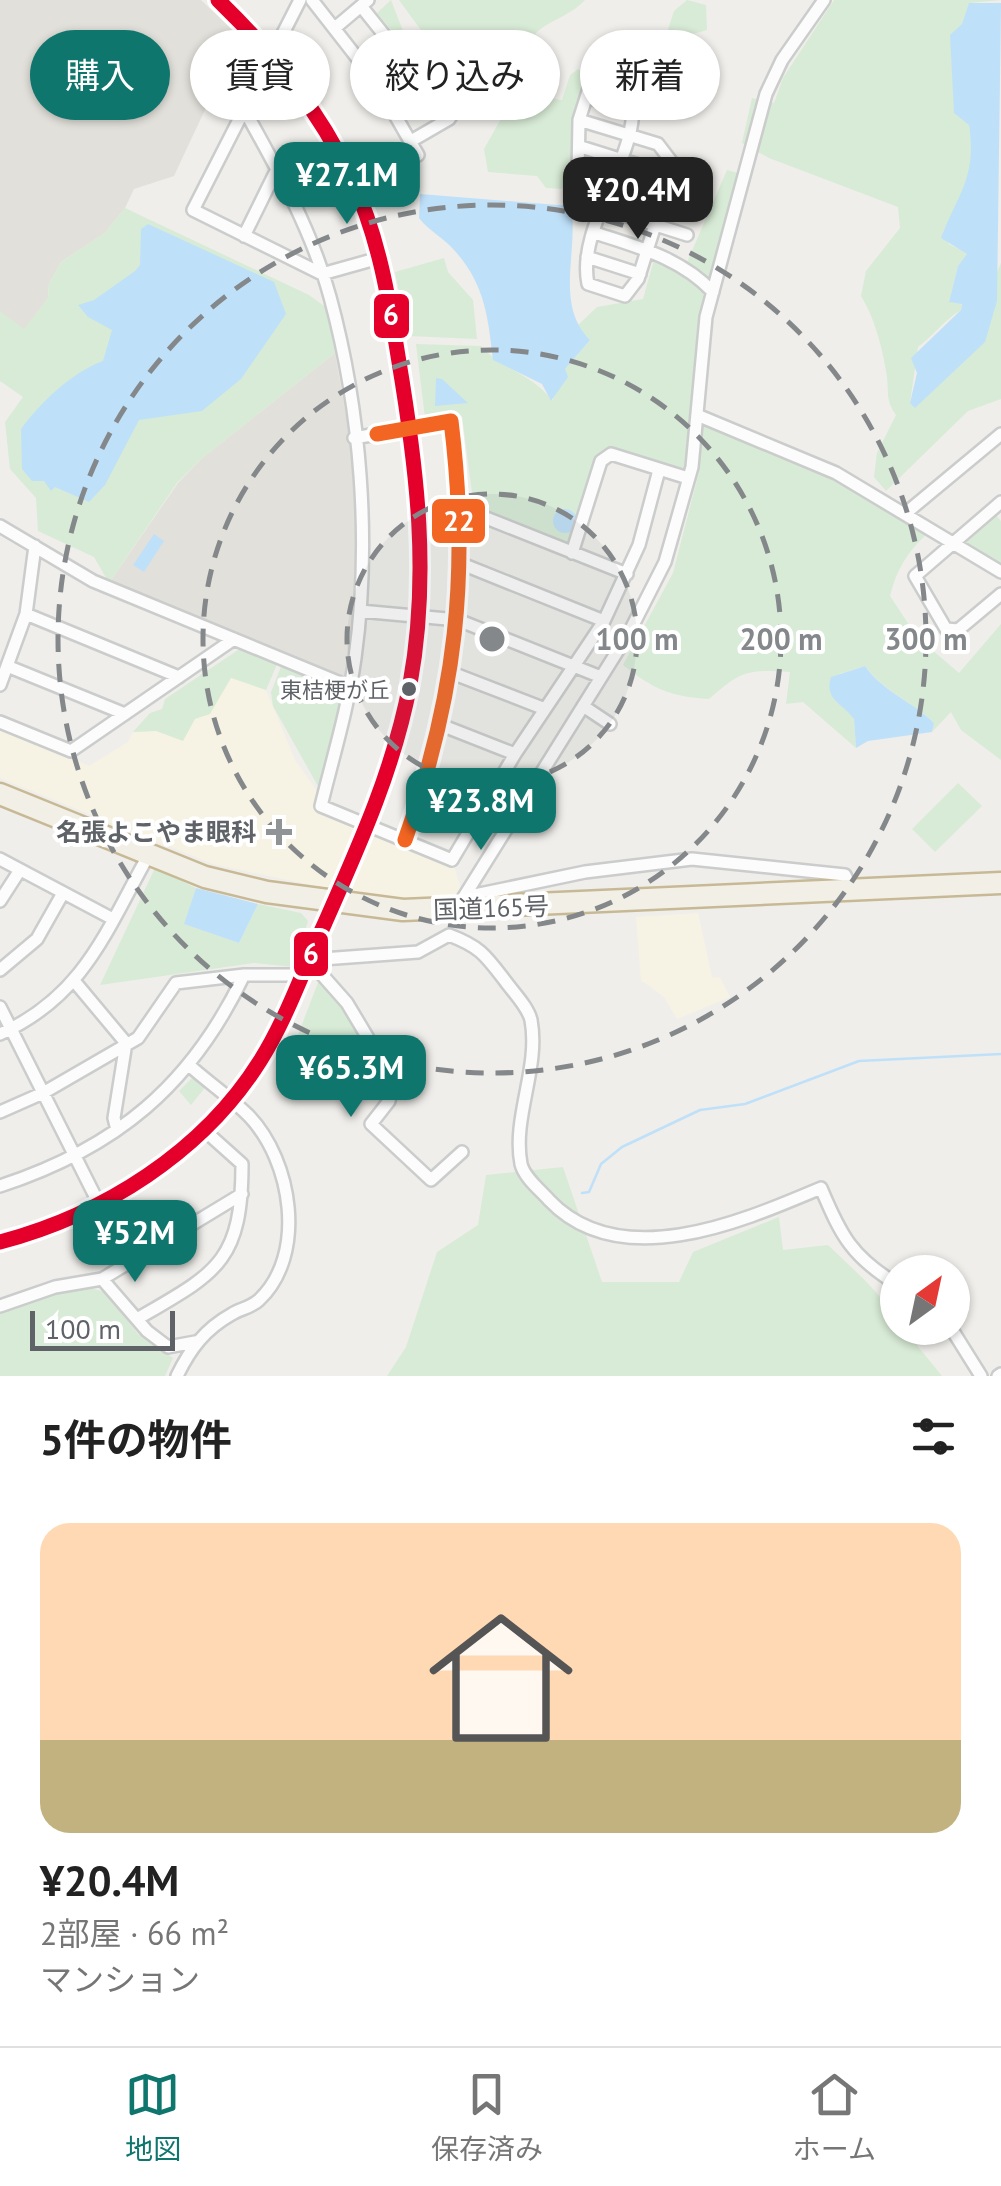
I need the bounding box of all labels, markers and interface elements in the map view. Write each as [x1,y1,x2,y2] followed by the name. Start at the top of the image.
[30,30,170,120] chip: 購入
[190,30,330,120] chip: 賃貸
[350,30,560,120] chip: 絞り込み
[580,30,720,120] chip: 新着
[266,142,428,227] pin: ¥27.1M
[296,153,398,195] text: ¥27.1M
[557,157,719,242] pin: ¥20.4M
[585,168,691,210] text: ¥20.4M
[372,292,411,340] line badge: 6
[383,296,399,333] text: 6
[430,497,487,545] line badge: 22
[443,502,475,539] text: 22
[596,619,678,658] text: 100 m
[740,619,822,658] text: 200 m
[885,619,967,658] text: 300 m
[474,621,510,657] centre of rings
[280,676,390,704] place label: 東桔梗が丘
[399,679,419,699] marker: 東桔梗が丘
[400,768,562,853] pin: ¥23.8M
[428,779,534,821] text: ¥23.8M
[56,816,256,848] place label: 名張よこやま眼科
[266,819,292,845] marker: 名張よこやま眼科
[433,890,549,926] street label: 国道165号
[292,930,330,978] line badge: 6
[303,935,319,972] text: 6
[270,1035,432,1120] pin: ¥65.3M
[298,1046,404,1088] text: ¥65.3M
[76,1200,194,1285] pin: ¥52M
[95,1211,175,1253] text: ¥52M
[880,1255,970,1345] north arrow
[880,1255,970,1345] map controls
[30,1306,175,1350] scale bar
[45,1310,121,1347] text: 100 m
[906,1409,961,1464] icon: filters
[40,1412,232,1467] text: 5件の物件
[411,1588,591,1768] icon: home
[40,1853,179,1908] text: ¥20.4M
[40,1912,229,1954] text: 2部屋 · 66 m²
[40,1958,200,2000] text: マンション
[125,2067,181,2167] tab: 地図
[431,2067,543,2167] tab: 保存済み
[793,2067,876,2167] tab: ホーム

